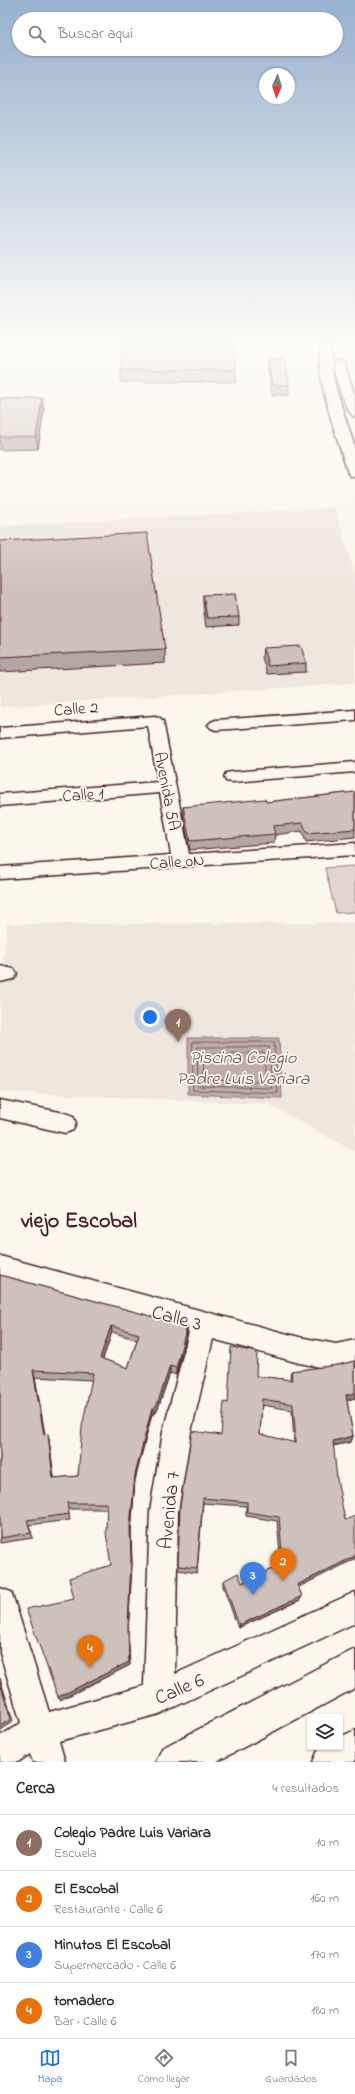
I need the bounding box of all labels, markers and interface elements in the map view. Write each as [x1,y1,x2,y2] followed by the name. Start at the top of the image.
[12,12,343,56] search box
[26,23,48,45] icon: search
[58,23,133,45] text: Buscar aquí
[259,68,295,104] north arrow
[53,695,99,724] street label: Calle 2
[147,750,186,833] street label: Avenida 5A
[62,782,105,809] street label: Calle 1
[149,848,205,877] street label: Calle 0N
[140,1007,160,1027] your location
[165,1009,191,1042] pin: 1
[176,1046,310,1093] water label: Piscina Colegio Padre Luis Variara
[20,1206,137,1238] district label: viejo Escobal
[148,1299,205,1340] street label: Calle 3
[152,1470,189,1551] street label: Avenida 7
[270,1548,296,1581] pin: 2
[240,1562,266,1595] pin: 3
[77,1635,103,1668] pin: 4
[151,1667,209,1714] street label: Calle 6
[307,1714,343,1750] map controls
[307,1714,343,1750] button: layers
[16,1776,55,1801] text: Cerca
[272,1779,339,1798] text: 4 resultados
[54,1822,211,1844] text: Colegio Padre Luis Variara
[27,1833,31,1852] text: 1
[316,1833,339,1852] text: 10 m
[54,1844,97,1863] text: Escuela
[54,1878,119,1900] text: El Escobal
[26,1889,32,1908] text: 2
[310,1889,339,1908] text: 160 m
[54,1900,163,1919] text: Restaurante · Calle 6
[54,1934,171,1956] text: Minutos El Escobal
[26,1945,32,1964] text: 3
[311,1945,339,1964] text: 170 m
[54,1956,176,1975] text: Supermercado · Calle 6
[54,1990,114,2012] text: tomadero
[26,2001,32,2020] text: 4
[311,2001,339,2020] text: 180 m
[54,2012,116,2031] text: Bar · Calle 6
[38,2047,62,2087] tab: Mapa
[138,2047,190,2087] tab: Cómo llegar
[265,2047,317,2087] tab: Guardados

